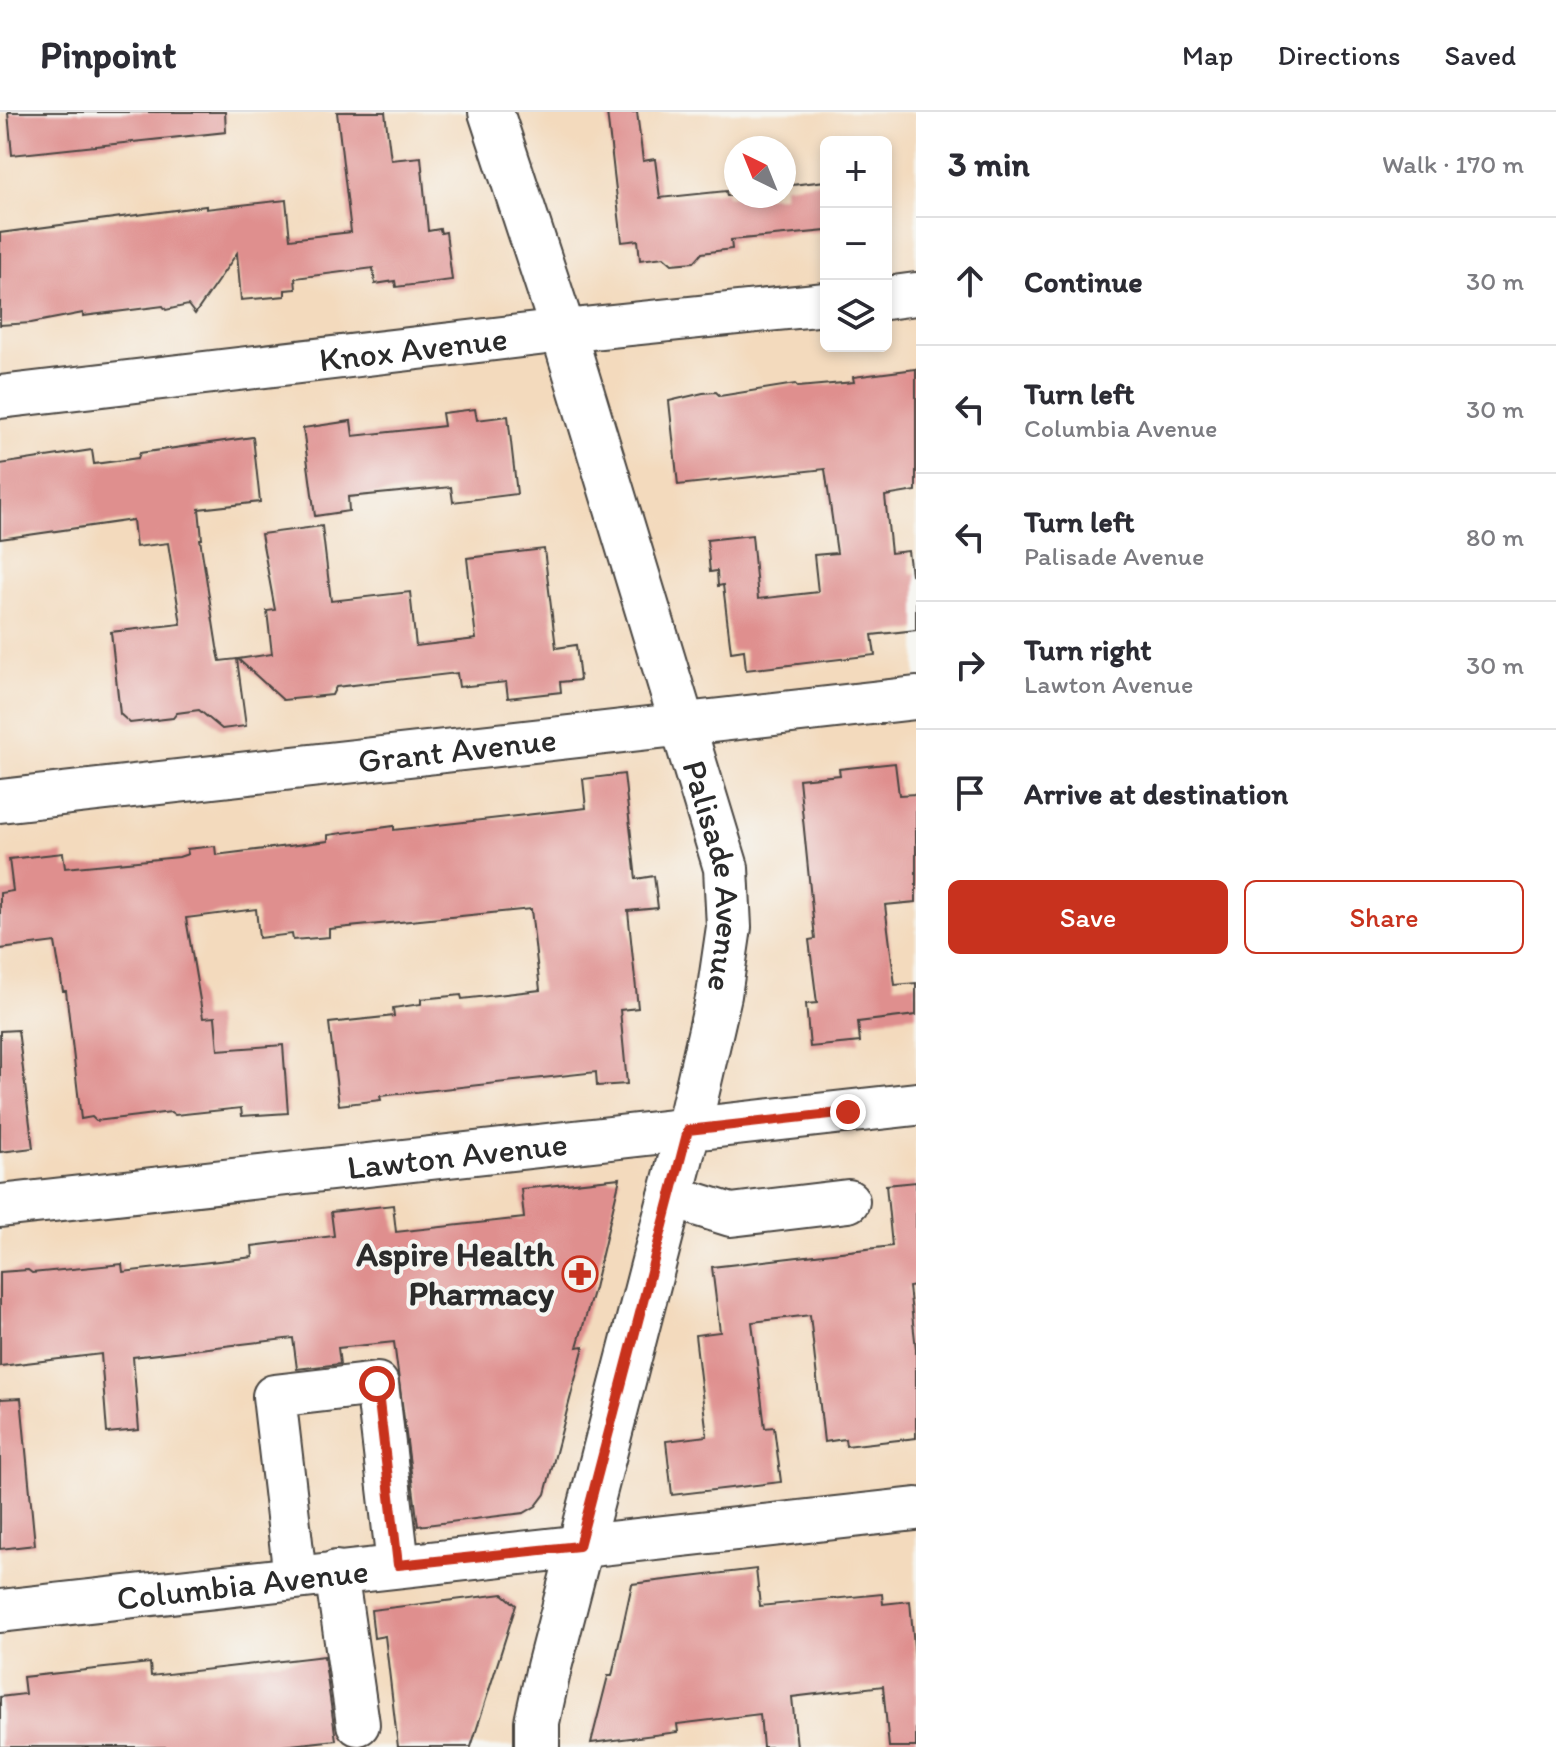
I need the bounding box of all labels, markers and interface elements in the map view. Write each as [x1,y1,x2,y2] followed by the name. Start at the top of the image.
[40,32,176,78] text: Pinpoint
[1182,38,1233,72] text: Map
[1277,38,1401,72] text: Directions
[1445,38,1516,72] text: Saved
[724,136,796,208] north arrow
[820,136,892,352] map controls
[820,136,892,208] button: +
[948,144,1030,185] text: 3 min
[1382,148,1524,180] text: Walk · 170 m
[820,208,892,280] button: −
[948,259,992,303] icon: ahead
[1024,263,1143,300] text: Continue
[1466,265,1524,297] text: 30 m
[820,280,892,352] button: layers
[317,318,510,380] street label: Knox Avenue
[1024,375,1135,412] text: Turn left
[948,387,992,431] icon: left
[1466,393,1524,425] text: 30 m
[1024,412,1218,444] text: Columbia Avenue
[1024,503,1135,540] text: Turn left
[948,515,992,559] icon: left
[1466,521,1524,553] text: 80 m
[1024,540,1204,572] text: Palisade Avenue
[1024,631,1152,668] text: Turn right
[948,643,992,687] icon: right
[1466,649,1524,681] text: 30 m
[1024,668,1193,700] text: Lawton Avenue
[356,719,559,782] street label: Grant Avenue
[673,755,749,994] street label: Palisade Avenue
[948,771,992,815] icon: arrive
[1024,775,1288,812] text: Arrive at destination
[948,880,1228,954] button: Save
[1244,880,1524,954] button: Share
[830,1094,866,1130] route end
[345,1123,570,1188] street label: Lawton Avenue
[356,1234,555,1314] place label: Aspire Health Pharmacy
[561,1255,599,1293] pharmacy icon: Aspire Health Pharmacy
[359,1366,395,1402] route start
[114,1550,371,1619] street label: Columbia Avenue

